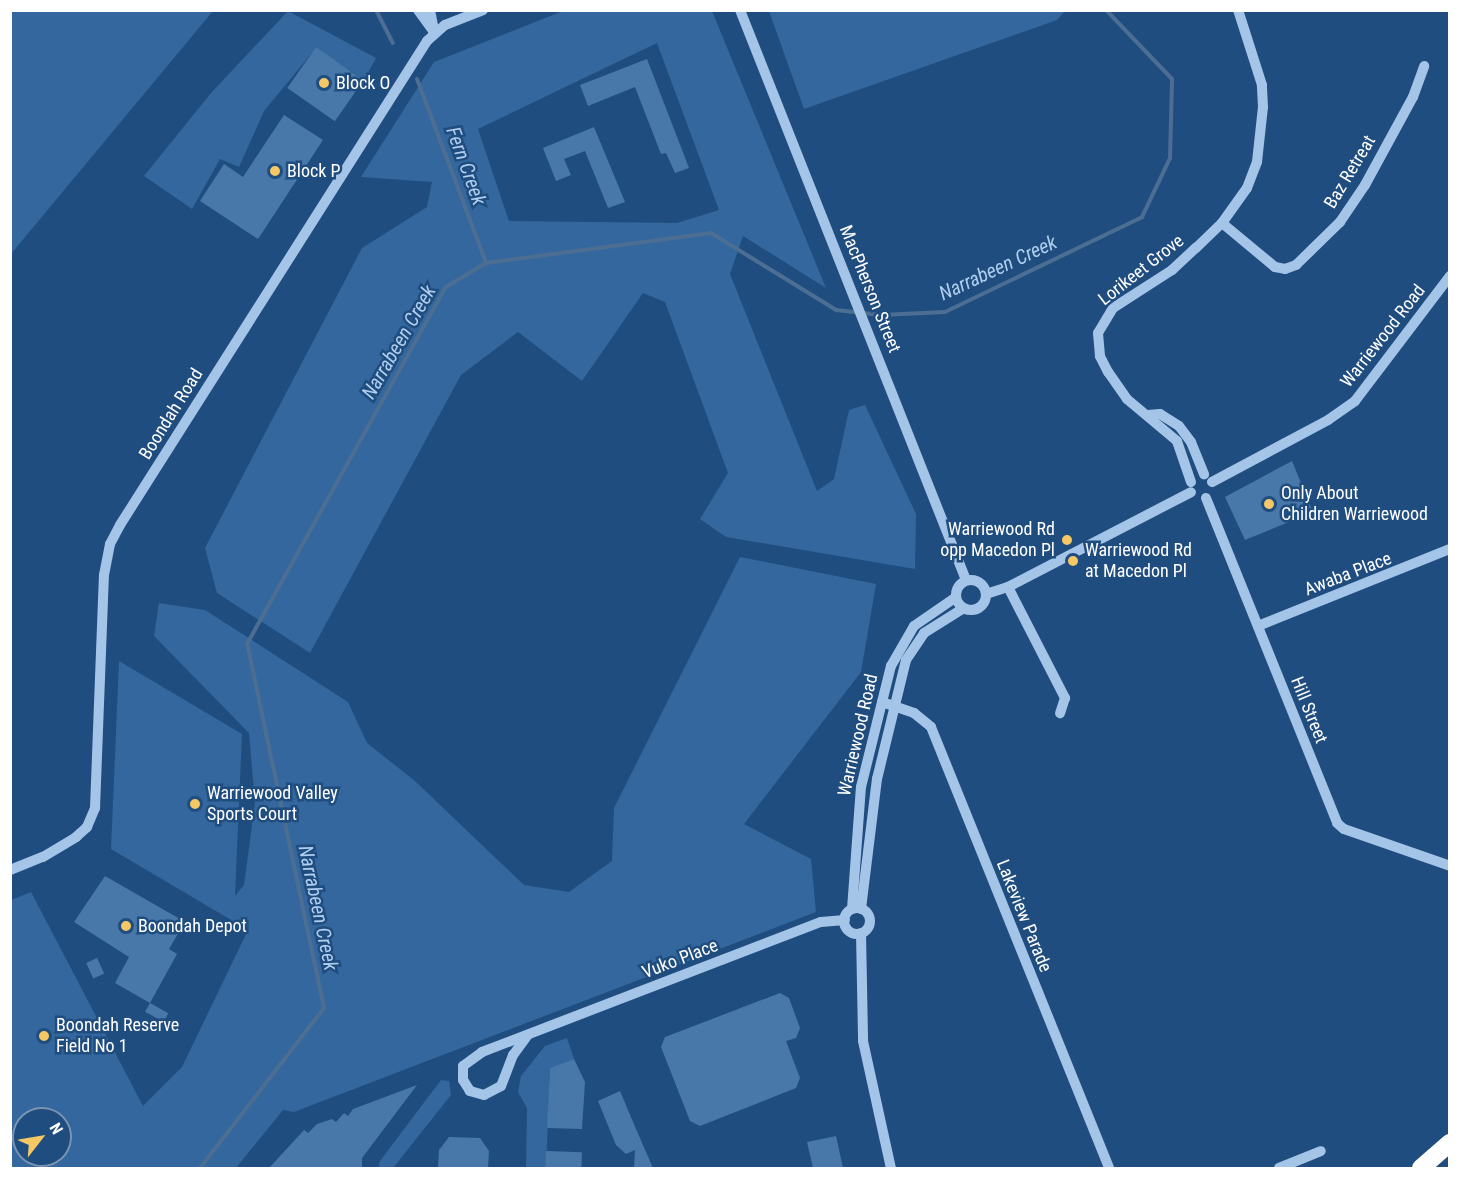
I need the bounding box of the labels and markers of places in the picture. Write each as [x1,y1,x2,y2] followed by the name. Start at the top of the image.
[336,72,390,94] place label: Block O
[317,76,331,90] marker: Block O
[287,160,341,182] place label: Block P
[268,164,282,178] marker: Block P
[1281,483,1428,526] place label: Only About Children Warriewood
[1262,497,1276,511] marker: Only About Children Warriewood
[940,519,1055,562] place label: Warriewood Rd opp Macedon Pl
[1060,533,1074,547] marker: Warriewood Rd opp Macedon Pl
[1085,540,1192,582] place label: Warriewood Rd at Macedon Pl
[1066,554,1080,568] marker: Warriewood Rd at Macedon Pl
[207,783,338,826] place label: Warriewood Valley Sports Court
[188,797,202,811] marker: Warriewood Valley Sports Court
[138,915,247,937] place label: Boondah Depot
[119,919,133,933] marker: Boondah Depot
[56,1015,179,1058] place label: Boondah Reserve Field No 1
[37,1029,51,1043] marker: Boondah Reserve Field No 1

